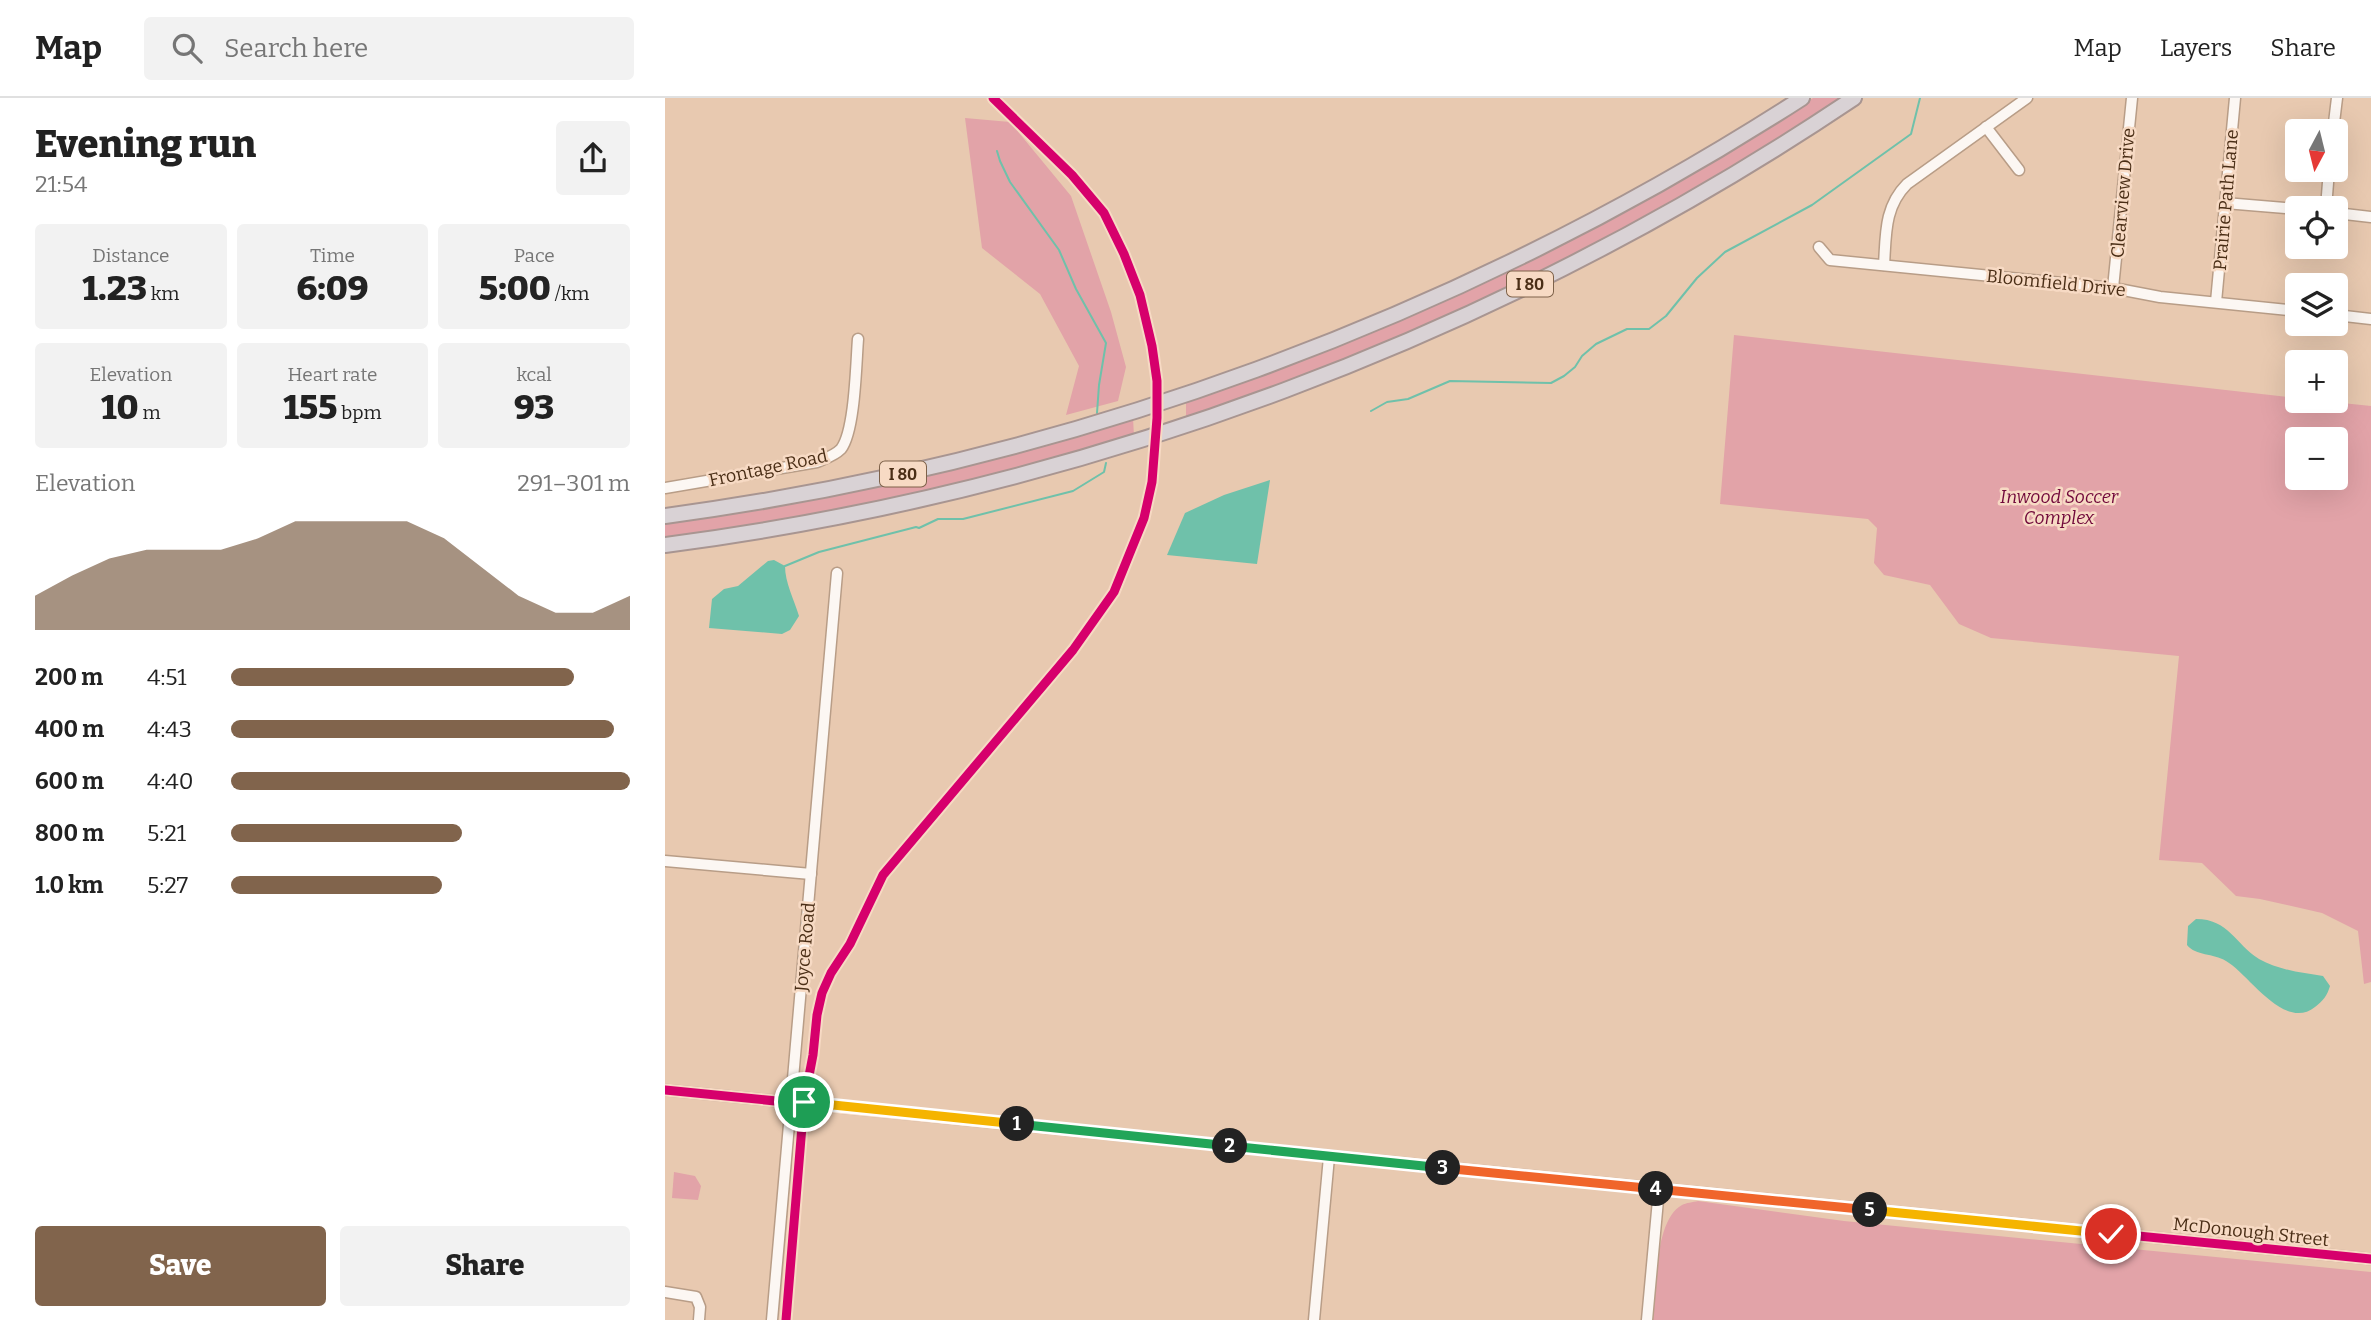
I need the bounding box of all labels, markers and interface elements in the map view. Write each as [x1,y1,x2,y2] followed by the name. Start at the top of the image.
[144,17,634,80] search box
[35,28,102,68] text: Map
[168,29,206,67] icon: search
[224,33,368,64] text: Search here
[2074,34,2122,62] text: Map
[2160,34,2232,62] text: Layers
[2270,34,2336,62] text: Share
[2285,119,2349,182] north arrow
[2285,119,2348,490] map controls
[35,121,256,167] text: Evening run
[556,121,630,195] button: share
[2106,127,2140,259] street label: Clearview Drive
[2209,128,2243,272] street label: Prairie Path Lane
[35,170,87,198] text: 21:54
[2285,196,2348,259] button: locate
[92,244,169,267] text: Distance
[310,244,355,267] text: Time
[514,244,555,267] text: Pace
[1985,265,2127,301] street label: Bloomfield Drive
[82,267,147,309] text: 1.23
[296,267,369,309] text: 6:09
[479,267,551,309] text: 5:00
[1507,272,1553,296] road number: I 80
[2285,273,2348,336] button: layers
[147,282,179,305] text: km
[551,282,589,305] text: /km
[2285,350,2348,413] button: +
[89,363,172,386] text: Elevation
[288,363,377,386] text: Heart rate
[516,363,552,386] text: kcal
[101,386,139,428] text: 10
[283,386,337,428] text: 155
[514,386,554,428] text: 93
[139,401,161,424] text: m
[337,401,382,424] text: bpm
[2285,427,2348,490] button: −
[707,445,830,491] street label: Frontage Road
[880,462,926,486] road number: I 80
[35,469,135,497] text: Elevation
[517,469,630,497] text: 291–301 m
[2000,486,2119,529] park label: Inwood Soccer Complex
[35,663,103,691] text: 200 m
[147,663,187,691] text: 4:51
[35,715,104,743] text: 400 m
[147,715,192,743] text: 4:43
[35,767,104,795] text: 600 m
[147,767,193,795] text: 4:40
[35,819,104,847] text: 800 m
[147,819,186,847] text: 5:21
[35,871,104,899] text: 1.0 km
[147,871,188,899] text: 5:27
[790,901,820,994] street label: Joyce Road
[774,1072,834,1132] pin
[785,1083,823,1121] icon: arrive
[999,1107,1035,1142] pin: 1
[1012,1112,1021,1135] text: 1
[1213,1128,1247,1164] pin: 2
[1224,1134,1235,1157] text: 2
[1425,1150,1461,1186] pin: 3
[1437,1156,1448,1179] text: 3
[1639,1172,1674,1206] pin: 4
[1650,1177,1661,1200] text: 4
[1853,1192,1887,1228] pin: 5
[1864,1198,1875,1221] text: 5
[2081,1204,2141,1264] pin
[2172,1213,2330,1251] street label: McDonough Street
[2092,1215,2130,1253] icon: check
[35,1226,326,1306] button: Save
[340,1226,630,1306] button: Share

